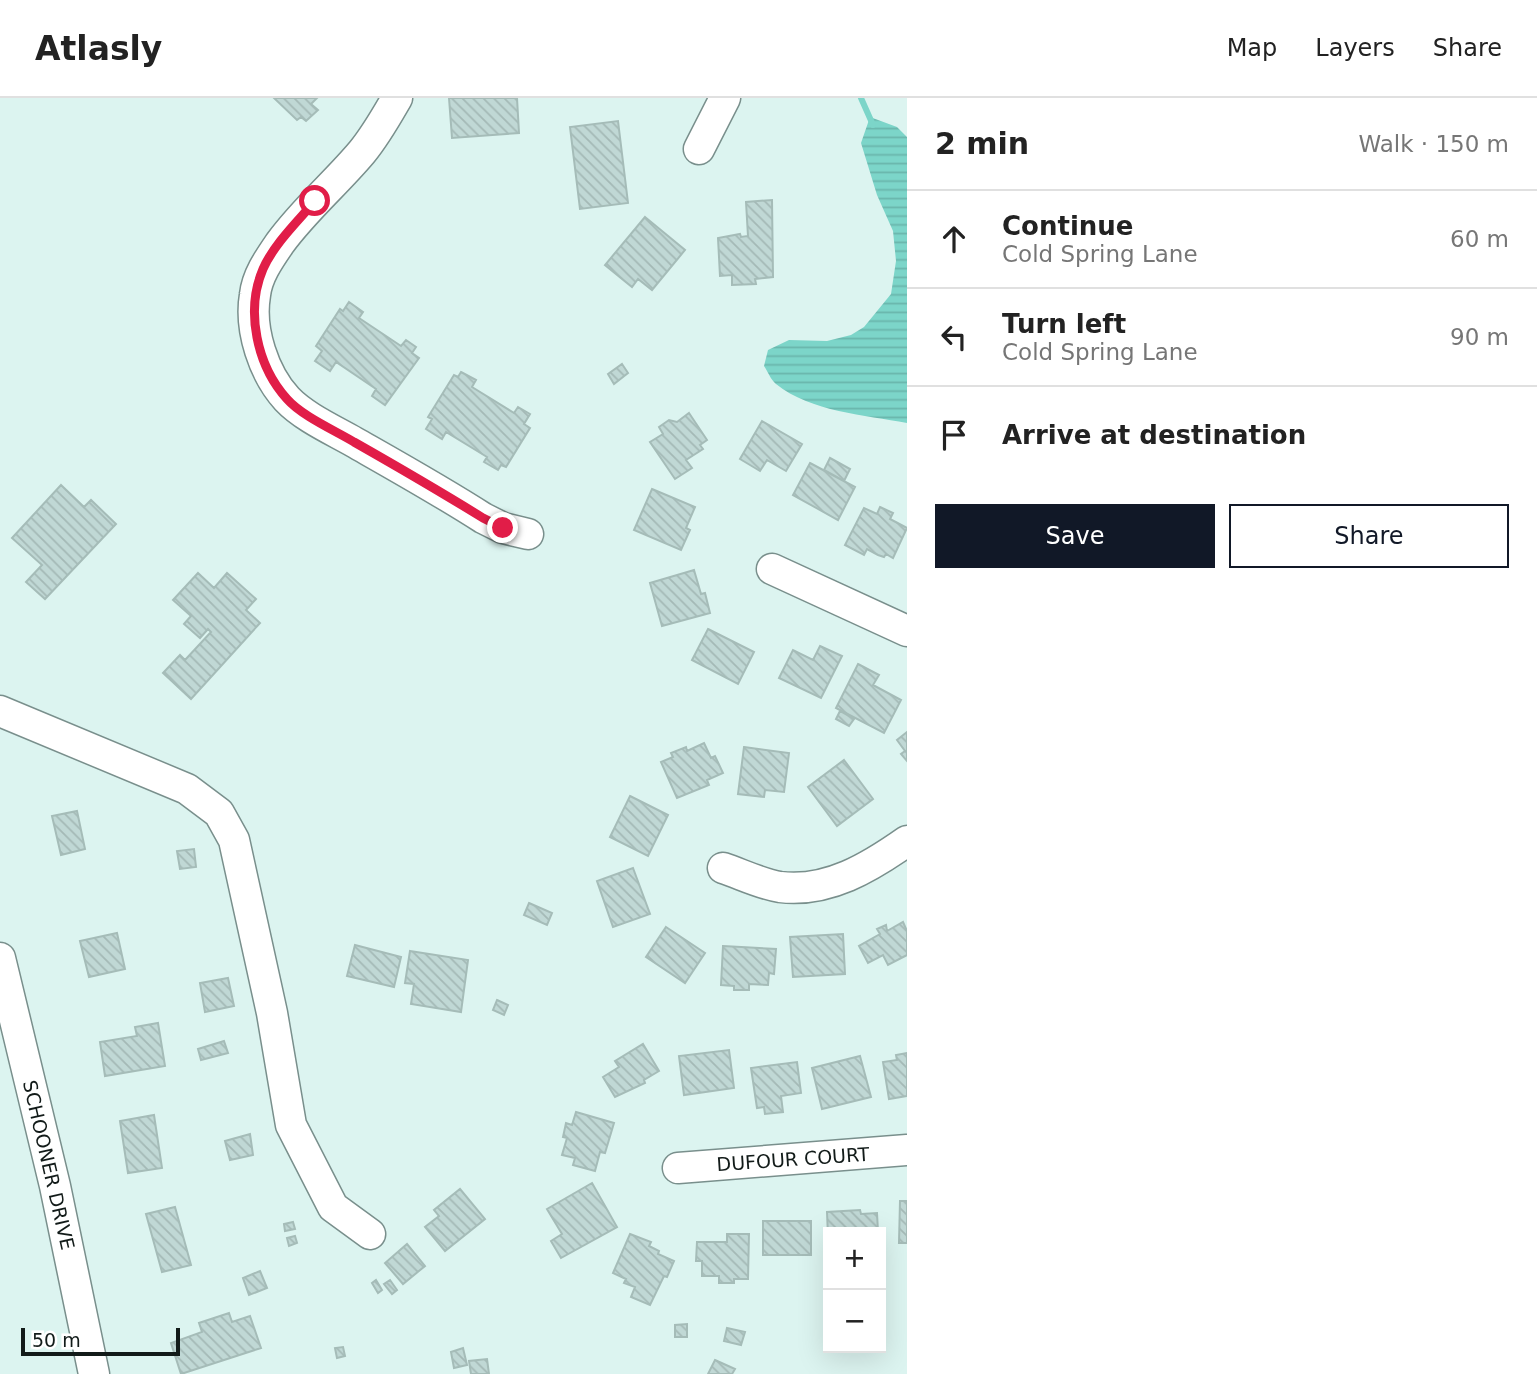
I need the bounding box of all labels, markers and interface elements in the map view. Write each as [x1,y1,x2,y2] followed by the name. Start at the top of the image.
[35,29,162,68] text: Atlasly
[1227,34,1277,62] text: Map
[1315,34,1395,62] text: Layers
[1433,34,1502,62] text: Share
[935,126,1029,161] text: 2 min
[1358,131,1509,157] text: Walk · 150 m
[299,185,330,216] route start
[1002,211,1133,241] text: Continue
[935,220,973,258] icon: ahead
[1450,226,1509,252] text: 60 m
[1002,241,1198,267] text: Cold Spring Lane
[1002,309,1126,339] text: Turn left
[935,318,973,356] icon: left
[1450,324,1509,350] text: 90 m
[1002,339,1198,365] text: Cold Spring Lane
[935,416,973,454] icon: arrive
[1002,420,1306,450] text: Arrive at destination
[935,504,1215,568] button: Save
[1229,504,1509,568] button: Share
[487,512,518,543] route end
[19,1078,79,1252] street label: SCHOONER DRIVE
[716,1143,871,1175] street label: DUFOUR COURT
[823,1227,886,1353] map controls
[823,1227,886,1290] button: +
[823,1290,886,1353] button: −
[21,1325,180,1357] scale bar
[32,1329,81,1351] text: 50 m

